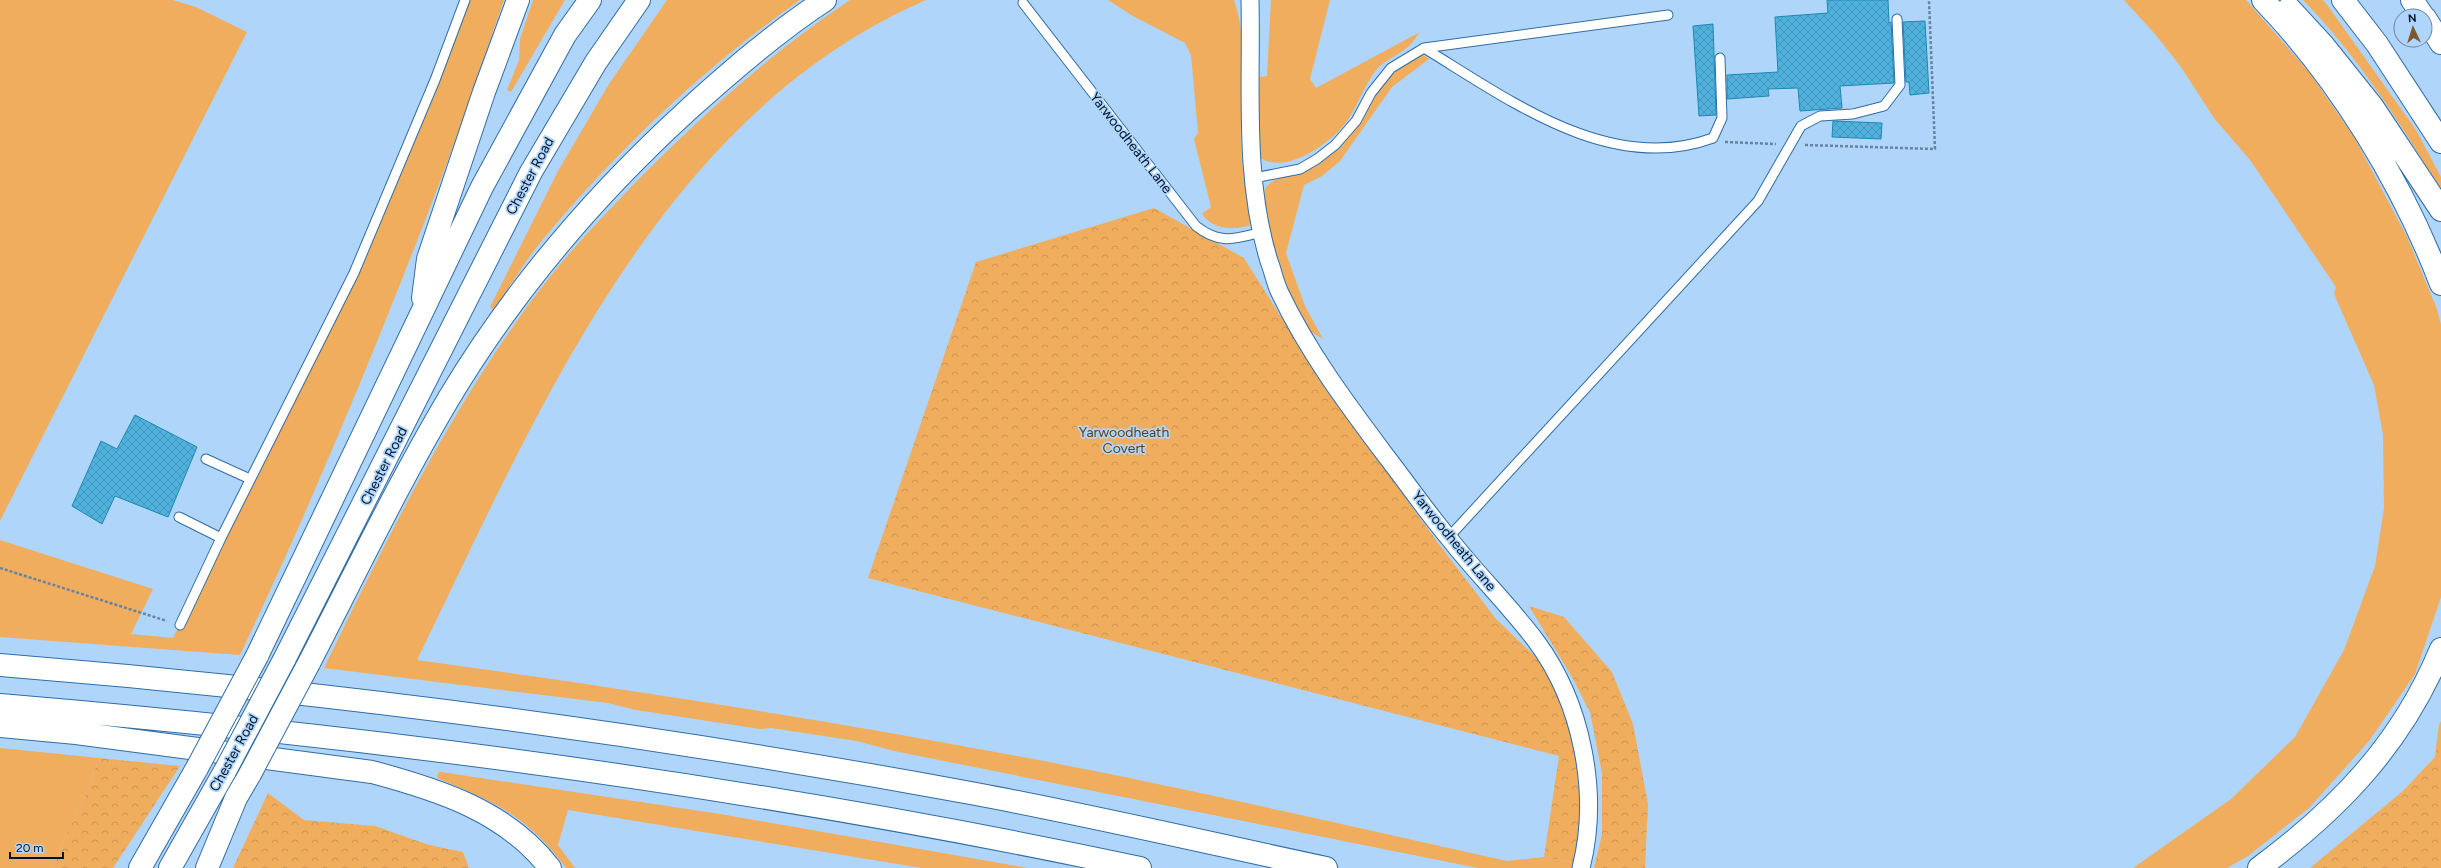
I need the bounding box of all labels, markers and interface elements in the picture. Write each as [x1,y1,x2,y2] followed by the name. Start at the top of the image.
[2393,8,2433,48] north arrow
[2408,12,2417,25] text: N
[1086,89,1176,197] street label: Yarwoodheath Lane
[502,134,558,218] street label: Chester Road
[357,424,411,508] street label: Chester Road
[1079,424,1169,457] park label: Yarwoodheath Covert
[1408,488,1500,595] street label: Yarwoodheath Lane
[206,712,262,794] street label: Chester Road
[10,834,63,860] scale bar
[16,841,44,855] text: 20 m

